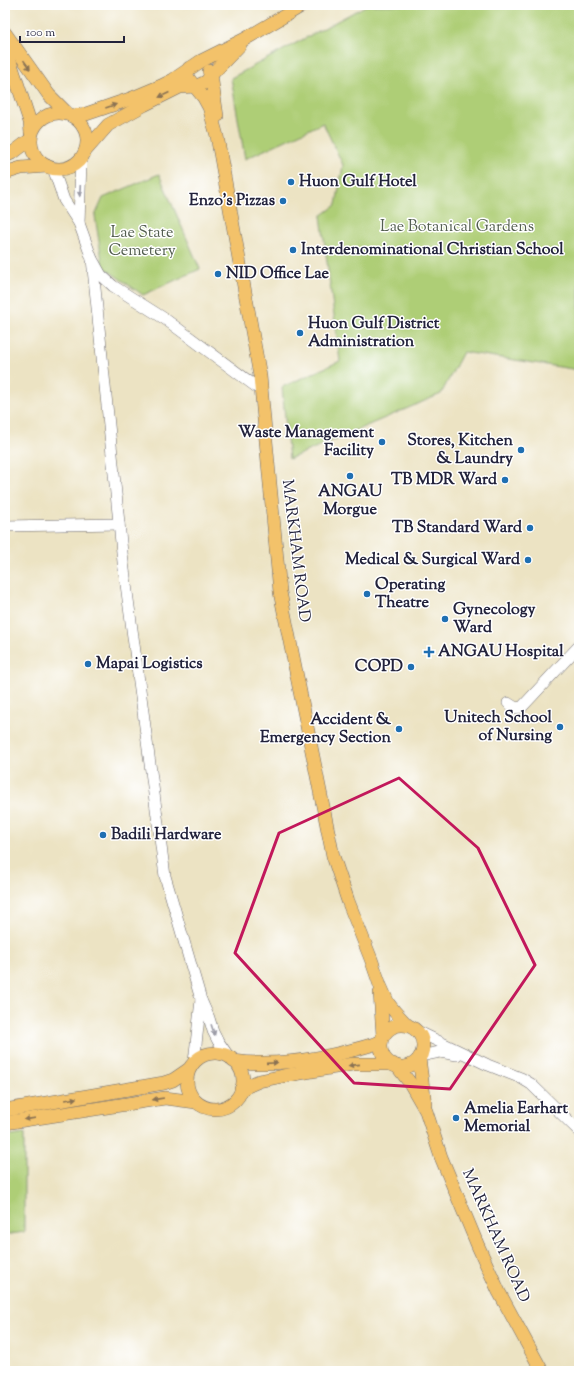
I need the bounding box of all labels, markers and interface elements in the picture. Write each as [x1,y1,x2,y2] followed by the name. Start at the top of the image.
[20,18,124,44] scale bar
[26,24,55,42] text: 100 m
[23,59,31,70] one-way arrow
[159,92,170,98] one-way arrow
[106,102,118,108] one-way arrow
[299,171,417,194] place label: Huon Gulf Hotel
[286,177,296,187] marker: Huon Gulf Hotel
[77,185,83,198] one-way arrow
[189,190,275,213] place label: Enzo's Pizzas
[278,196,288,206] marker: Enzo's Pizzas
[380,216,534,239] park label: Lae Botanical Gardens
[108,222,176,263] park label: Lae State Cemetery
[301,239,564,262] place label: Interdenominational Christian School
[288,245,298,255] marker: Interdenominational Christian School
[226,263,330,286] place label: NID Office Lae
[213,269,223,279] marker: NID Office Lae
[308,313,440,354] place label: Huon Gulf District Administration
[295,328,305,338] marker: Huon Gulf District Administration
[238,422,375,463] place label: Waste Management Facility
[407,430,514,471] place label: Stores, Kitchen & Laundry
[377,437,387,447] marker: Waste Management Facility
[516,445,526,455] marker: Stores, Kitchen & Laundry
[391,469,498,492] place label: TB MDR Ward
[345,471,355,481] marker: ANGAU Morgue
[500,475,510,485] marker: TB MDR Ward
[275,478,315,624] street label: MARKHAM ROAD
[318,481,383,522] place label: ANGAU Morgue
[392,517,523,540] place label: TB Standard Ward
[525,523,535,533] marker: TB Standard Ward
[345,549,521,572] place label: Medical & Surgical Ward
[523,555,533,565] marker: Medical & Surgical Ward
[375,574,446,615] place label: Operating Theatre
[362,589,372,599] marker: Operating Theatre
[453,599,536,640] place label: Gynecology Ward
[440,614,450,624] marker: Gynecology Ward
[438,641,564,664] place label: ANGAU Hospital
[423,646,435,658] marker: ANGAU Hospital
[96,653,203,676] place label: Mapai Logistics
[355,656,403,679] place label: COPD
[83,659,93,669] marker: Mapai Logistics
[406,662,416,672] marker: COPD
[444,707,553,748] place label: Unitech School of Nursing
[260,709,392,750] place label: Accident & Emergency Section
[555,722,565,732] marker: Unitech School of Nursing
[394,724,404,734] marker: Accident & Emergency Section
[111,824,222,847] place label: Badili Hardware
[98,830,108,840] marker: Badili Hardware
[210,1024,216,1036] one-way arrow
[266,1060,278,1067] one-way arrow
[348,1061,360,1068] one-way arrow
[65,1096,77,1102] one-way arrow
[152,1096,164,1102] one-way arrow
[464,1098,569,1139] place label: Amelia Earhart Memorial
[451,1113,461,1123] marker: Amelia Earhart Memorial
[23,1116,36,1122] one-way arrow
[455,1166,535,1306] street label: MARKHAM ROAD

